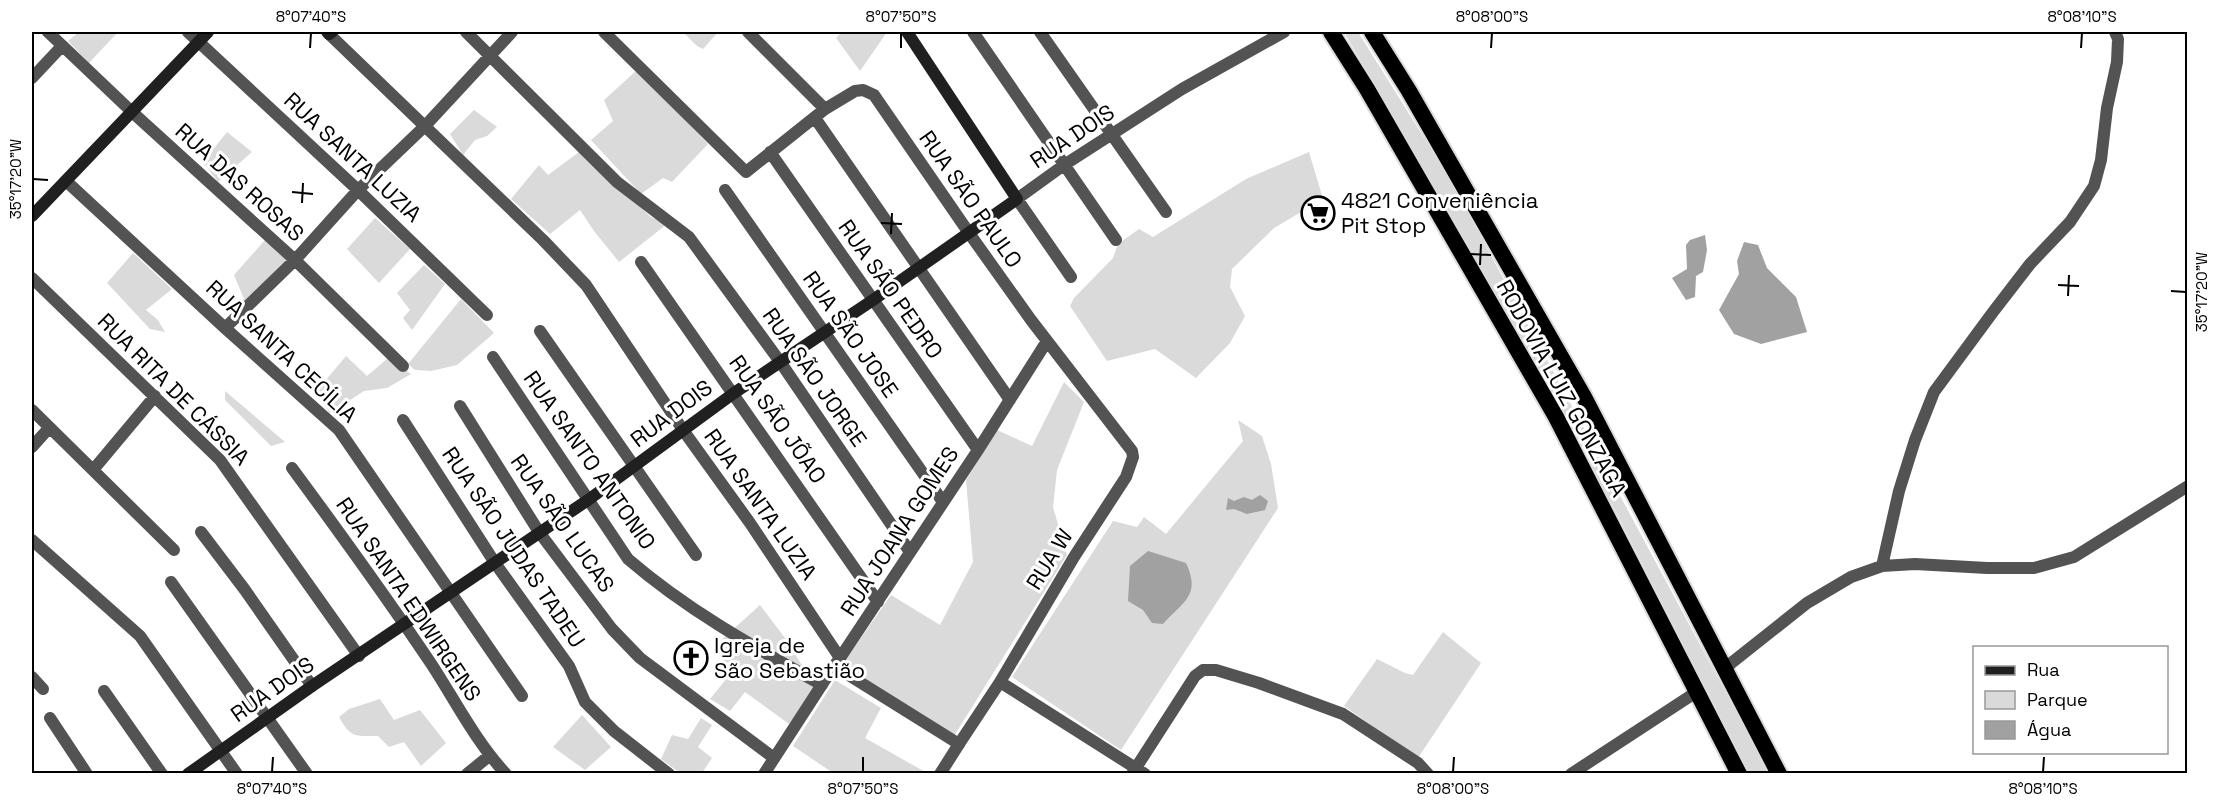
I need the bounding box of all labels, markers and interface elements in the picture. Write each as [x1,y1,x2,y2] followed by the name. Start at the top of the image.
[276,7,346,26] text: 8°07'40"S
[866,7,936,26] text: 8°07'50"S
[1456,7,1528,26] text: 8°08'00"S
[2047,7,2117,26] text: 8°08'10"S
[278,86,428,228] street label: RUA SANTA LUZIA
[1025,98,1119,174] street label: RUA DOIS
[170,117,310,247] street label: RUA DAS ROSAS
[913,125,1029,273] street label: RUA SÃO PAULO
[6,139,25,219] text: 35°17'20"W
[1341,186,1539,239] place label: 4821 Conveniência Pit Stop
[1300,195,1336,231] supermarket icon: 4821 Conveniência Pit Stop
[833,214,949,364] street label: RUA SÃO PEDRO
[2192,252,2211,332] text: 35°17'20"W
[797,265,905,403] street label: RUA SÃO JOSE
[200,274,364,429] street label: RUA SANTA CECÍLIA
[1491,275,1633,502] street label: RODOVIA LUIZ GONZAGA
[757,302,873,452] street label: RUA SÃO JORGE
[92,307,256,471] street label: RUA RITA DE CÁSSIA
[723,349,833,489] street label: RUA SÃO JÕAO
[518,365,662,555] street label: RUA SANTO ANTONIO
[624,373,718,453] street label: RUA DOIS
[698,423,824,585] street label: RUA SANTA LUZIA
[436,441,592,653] street label: RUA SÃO JUDAS TADEU
[834,441,964,621] street label: RUA JOANA GOMES
[505,448,621,598] street label: RUA SÃO LUCAS
[330,492,488,706] street label: RUA SANTA EDWIRGENS
[1019,523,1079,595] street label: RUA W
[714,631,865,684] place label: Igreja de São Sebastião
[673,640,709,676] church icon: Igreja de São Sebastião
[1973,646,2168,754] legend
[225,650,319,728] street label: RUA DOIS
[2027,658,2060,681] text: Rua
[2027,688,2088,711] text: Parque
[2027,718,2071,741] text: Água
[237,779,307,798] text: 8°07'40"S
[828,779,898,798] text: 8°07'50"S
[1417,779,1489,798] text: 8°08'00"S
[2008,779,2078,798] text: 8°08'10"S

